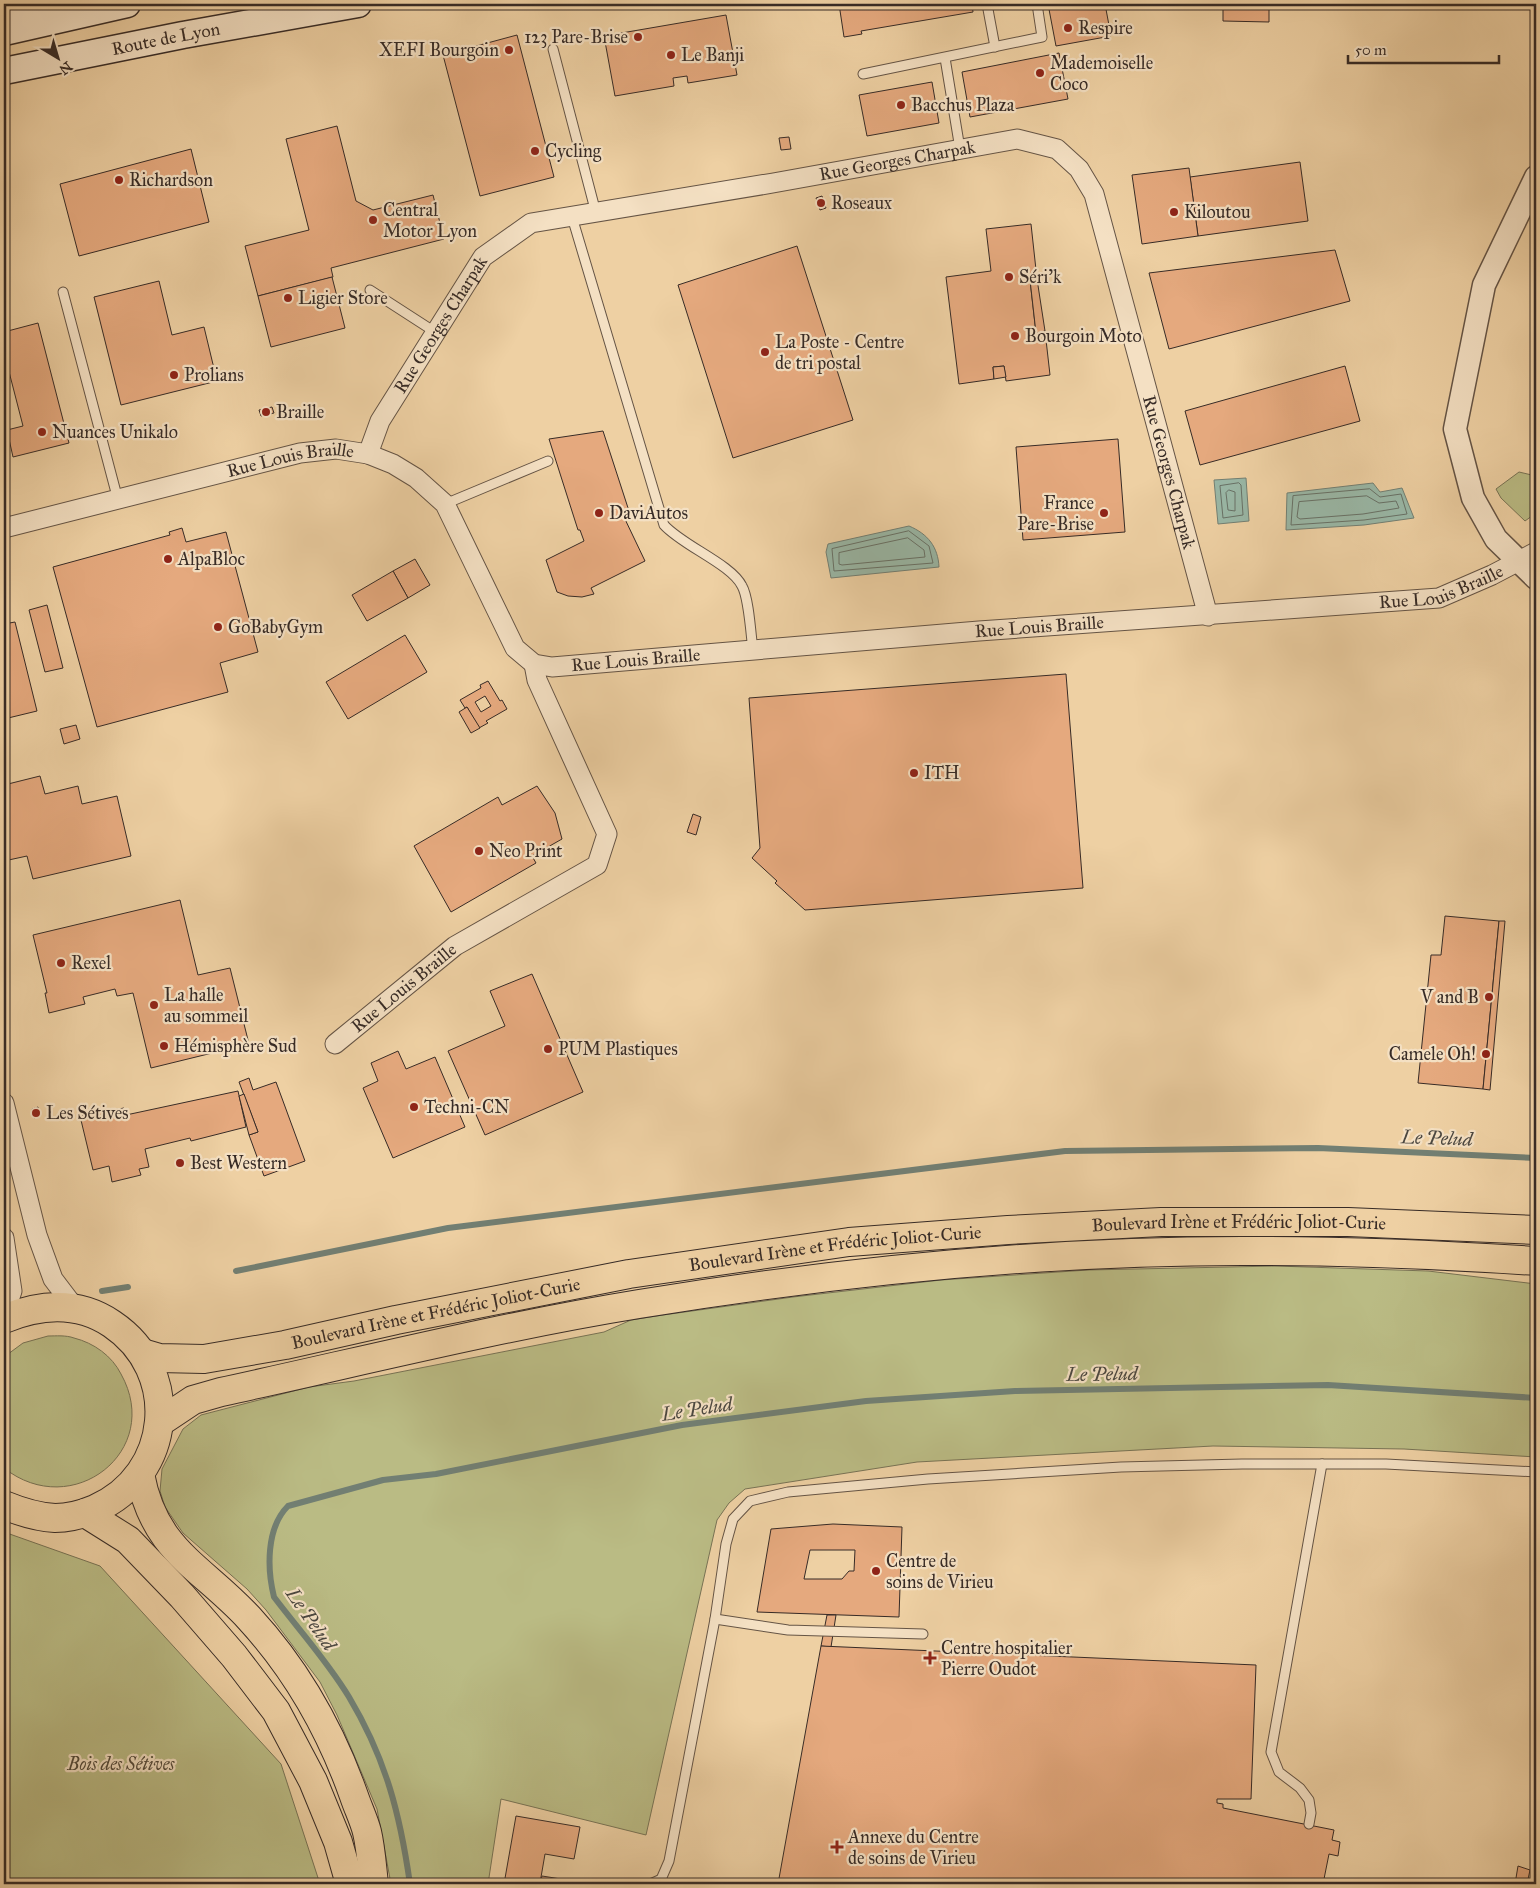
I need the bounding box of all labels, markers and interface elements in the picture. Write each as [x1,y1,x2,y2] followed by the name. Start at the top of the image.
[1078,17,1133,39] place label: Respire
[110,18,222,60] street label: Route de Lyon
[1062,22,1074,34] marker: Respire
[524,26,628,48] place label: 123 Pare-Brise
[632,31,644,43] marker: 123 Pare-Brise
[32,32,82,82] north arrow
[1348,32,1499,64] scale bar
[379,39,499,62] place label: XEFI Bourgoin
[1355,41,1387,59] text: 50 m
[503,44,515,56] marker: XEFI Bourgoin
[681,44,744,66] place label: Le Banji
[665,49,677,61] marker: Le Banji
[1050,52,1153,95] place label: Mademoiselle Coco
[56,57,76,78] text: N
[1034,67,1046,79] marker: Mademoiselle Coco
[911,94,1015,116] place label: Bacchus Plaza
[895,99,907,111] marker: Bacchus Plaza
[817,136,977,185] street label: Rue Georges Charpak
[545,140,602,163] place label: Cycling
[529,145,541,157] marker: Cycling
[129,169,213,191] place label: Richardson
[113,174,125,186] marker: Richardson
[831,192,892,214] place label: Roseaux
[815,197,827,209] marker: Roseaux
[383,199,477,242] place label: Central Motor Lyon
[1184,201,1251,223] place label: Kiloutou
[1168,206,1180,218] marker: Kiloutou
[367,214,379,226] marker: Central Motor Lyon
[389,251,492,397] street label: Rue Georges Charpak
[1019,266,1062,288] place label: Séri'k
[1003,271,1015,283] marker: Séri'k
[298,287,388,310] place label: Ligier Store
[282,292,294,304] marker: Ligier Store
[1025,325,1142,348] place label: Bourgoin Moto
[1009,330,1021,342] marker: Bourgoin Moto
[775,331,904,374] place label: La Poste - Centre de tri postal
[759,346,771,358] marker: La Poste - Centre de tri postal
[184,364,244,386] place label: Prolians
[168,369,180,381] marker: Prolians
[1138,393,1201,552] street label: Rue Georges Charpak
[276,401,324,423] place label: Braille
[260,406,272,418] marker: Braille
[52,421,178,443] place label: Nuances Unikalo
[36,426,48,438] marker: Nuances Unikalo
[225,438,356,482] street label: Rue Louis Braille
[1017,492,1094,535] place label: France Pare-Brise
[609,502,688,524] place label: DaviAutos
[593,507,605,519] marker: DaviAutos
[1098,507,1110,519] marker: France Pare-Brise
[177,548,246,570] place label: AlpaBloc
[162,553,174,565] marker: AlpaBloc
[1378,560,1507,613] street label: Rue Louis Braille
[974,611,1105,642] street label: Rue Louis Braille
[228,616,323,638] place label: GoBabyGym
[212,621,224,633] marker: GoBabyGym
[570,644,701,676] street label: Rue Louis Braille
[924,762,960,784] place label: ITH
[908,767,920,779] marker: ITH
[489,840,563,862] place label: Neo Print
[473,845,485,857] marker: Neo Print
[347,938,461,1037] street label: Rue Louis Braille
[71,952,111,974] place label: Rexel
[55,957,67,969] marker: Rexel
[164,984,248,1027] place label: La halle au sommeil
[1419,986,1479,1008] place label: V and B
[1483,991,1495,1003] marker: V and B
[148,999,160,1011] marker: La halle au sommeil
[174,1035,297,1057] place label: Hémisphère Sud
[558,1038,678,1061] place label: PUM Plastiques
[158,1040,170,1052] marker: Hémisphère Sud
[542,1043,554,1055] marker: PUM Plastiques
[1389,1043,1476,1065] place label: Camele Oh!
[1480,1048,1492,1060] marker: Camele Oh!
[424,1096,510,1118] place label: Techni-CN
[408,1101,420,1113] marker: Techni-CN
[46,1102,129,1124] place label: Les Sétives
[30,1107,42,1119] marker: Les Sétives
[1400,1125,1474,1151] water label: Le Pelud
[190,1152,287,1174] place label: Best Western
[174,1157,186,1169] marker: Best Western
[1091,1211,1386,1237] street label: Boulevard Irène et Frédéric Joliot-Curie
[687,1221,982,1276] street label: Boulevard Irène et Frédéric Joliot-Curie
[289,1273,582,1354] street label: Boulevard Irène et Frédéric Joliot-Curie
[1065,1362,1139,1386] water label: Le Pelud
[659,1392,735,1426] water label: Le Pelud
[886,1550,994,1593] place label: Centre de soins de Virieu
[870,1565,882,1577] marker: Centre de soins de Virieu
[281,1582,342,1656] water label: Le Pelud
[941,1637,1073,1680] place label: Centre hospitalier Pierre Oudot
[923,1651,937,1665] marker: Centre hospitalier Pierre Oudot
[66,1753,175,1775] park label: Bois des Sétives
[847,1826,979,1869] place label: Annexe du Centre de soins de Virieu
[830,1840,844,1854] marker: Annexe du Centre de soins de Virieu

